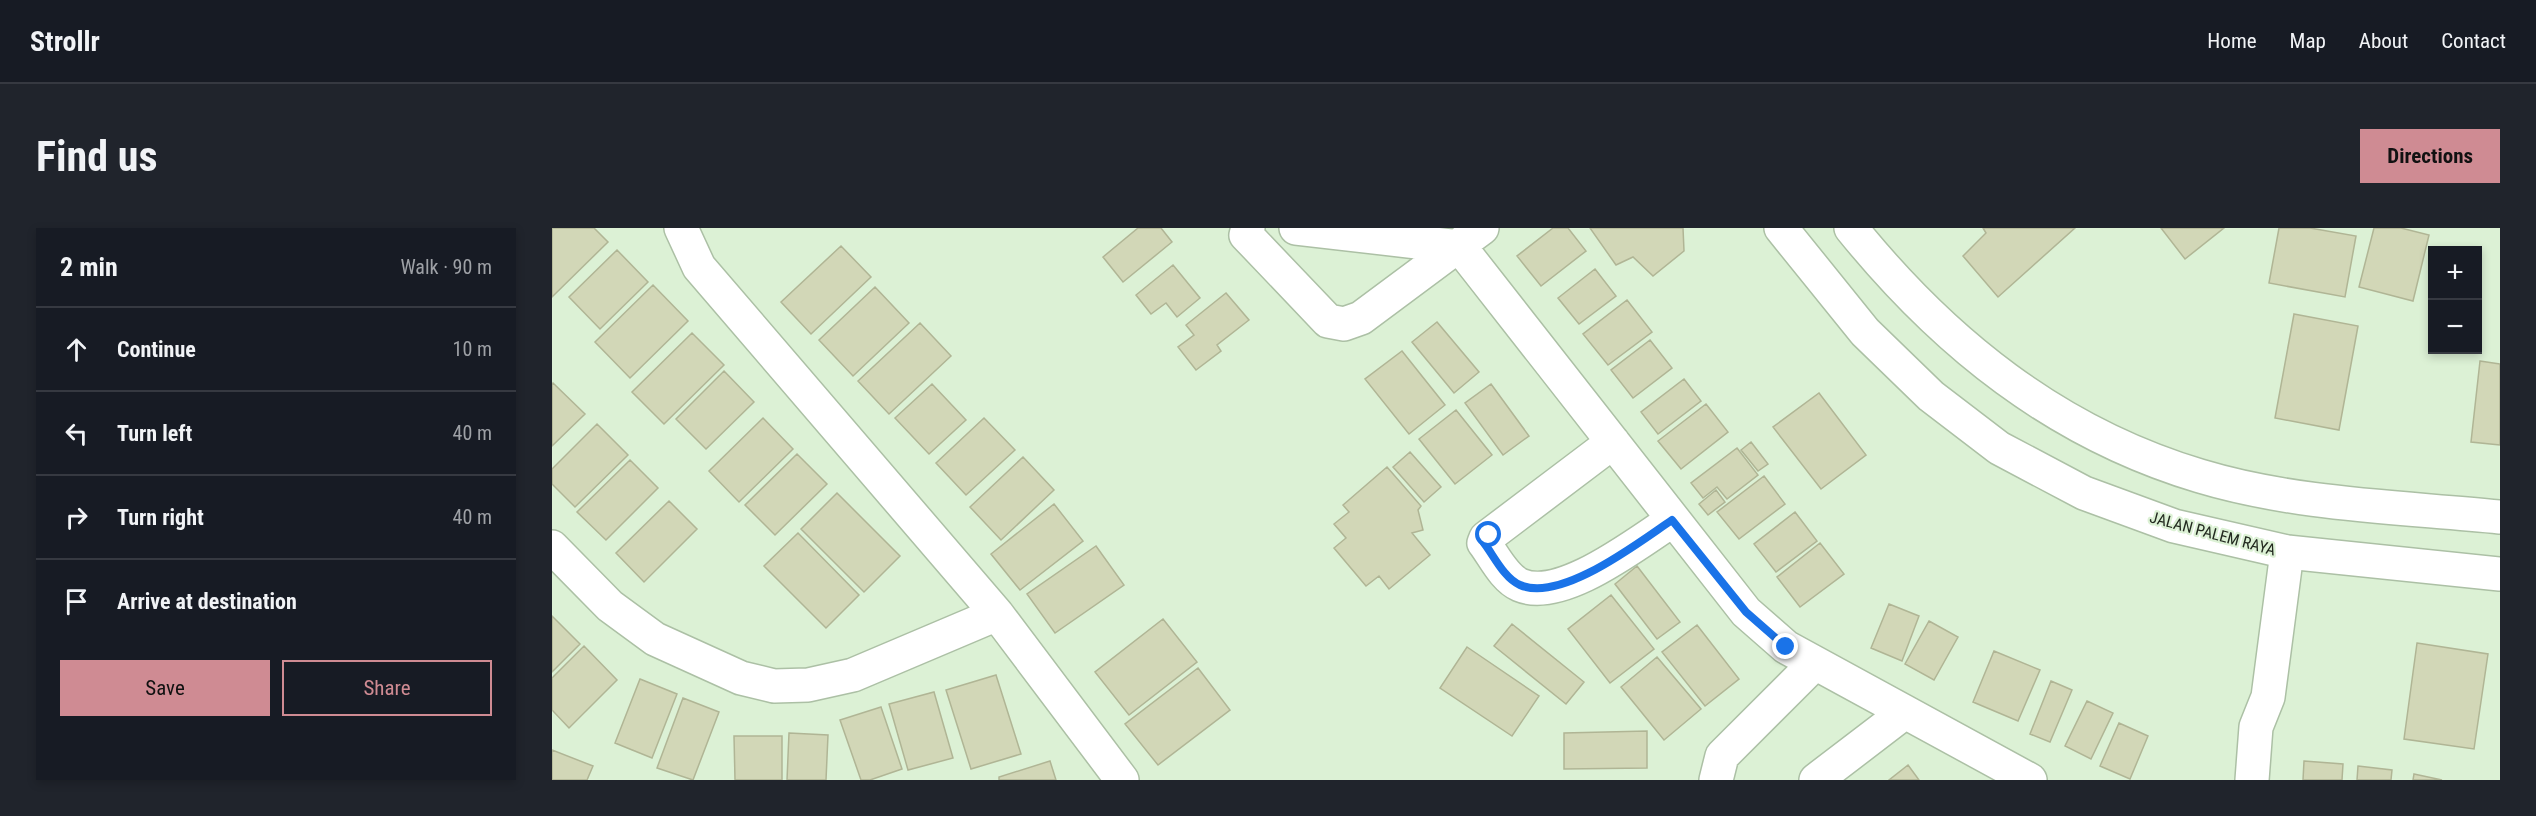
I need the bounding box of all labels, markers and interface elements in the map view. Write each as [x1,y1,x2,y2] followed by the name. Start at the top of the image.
[30,25,100,58] text: Strollr
[2207,29,2257,53] text: Home
[2290,29,2326,53] text: Map
[2359,29,2408,53] text: About
[2441,29,2506,53] text: Contact
[2360,129,2500,183] button: Directions
[36,132,157,181] text: Find us
[2428,246,2482,354] map controls
[2428,246,2482,300] button: +
[60,252,118,282] text: 2 min
[400,255,492,279] text: Walk · 90 m
[2428,300,2482,354] button: −
[60,333,93,366] icon: ahead
[117,337,196,362] text: Continue
[453,337,492,361] text: 10 m
[60,417,93,450] icon: left
[117,421,192,446] text: Turn left
[453,421,492,445] text: 40 m
[60,501,93,534] icon: right
[117,505,204,530] text: Turn right
[453,505,492,529] text: 40 m
[2148,508,2278,559] street label: JALAN PALEM RAYA
[1475,521,1501,547] route start
[60,585,93,618] icon: arrive
[117,589,297,614] text: Arrive at destination
[1772,633,1798,659] route end
[60,660,270,716] button: Save
[282,660,492,716] button: Share

